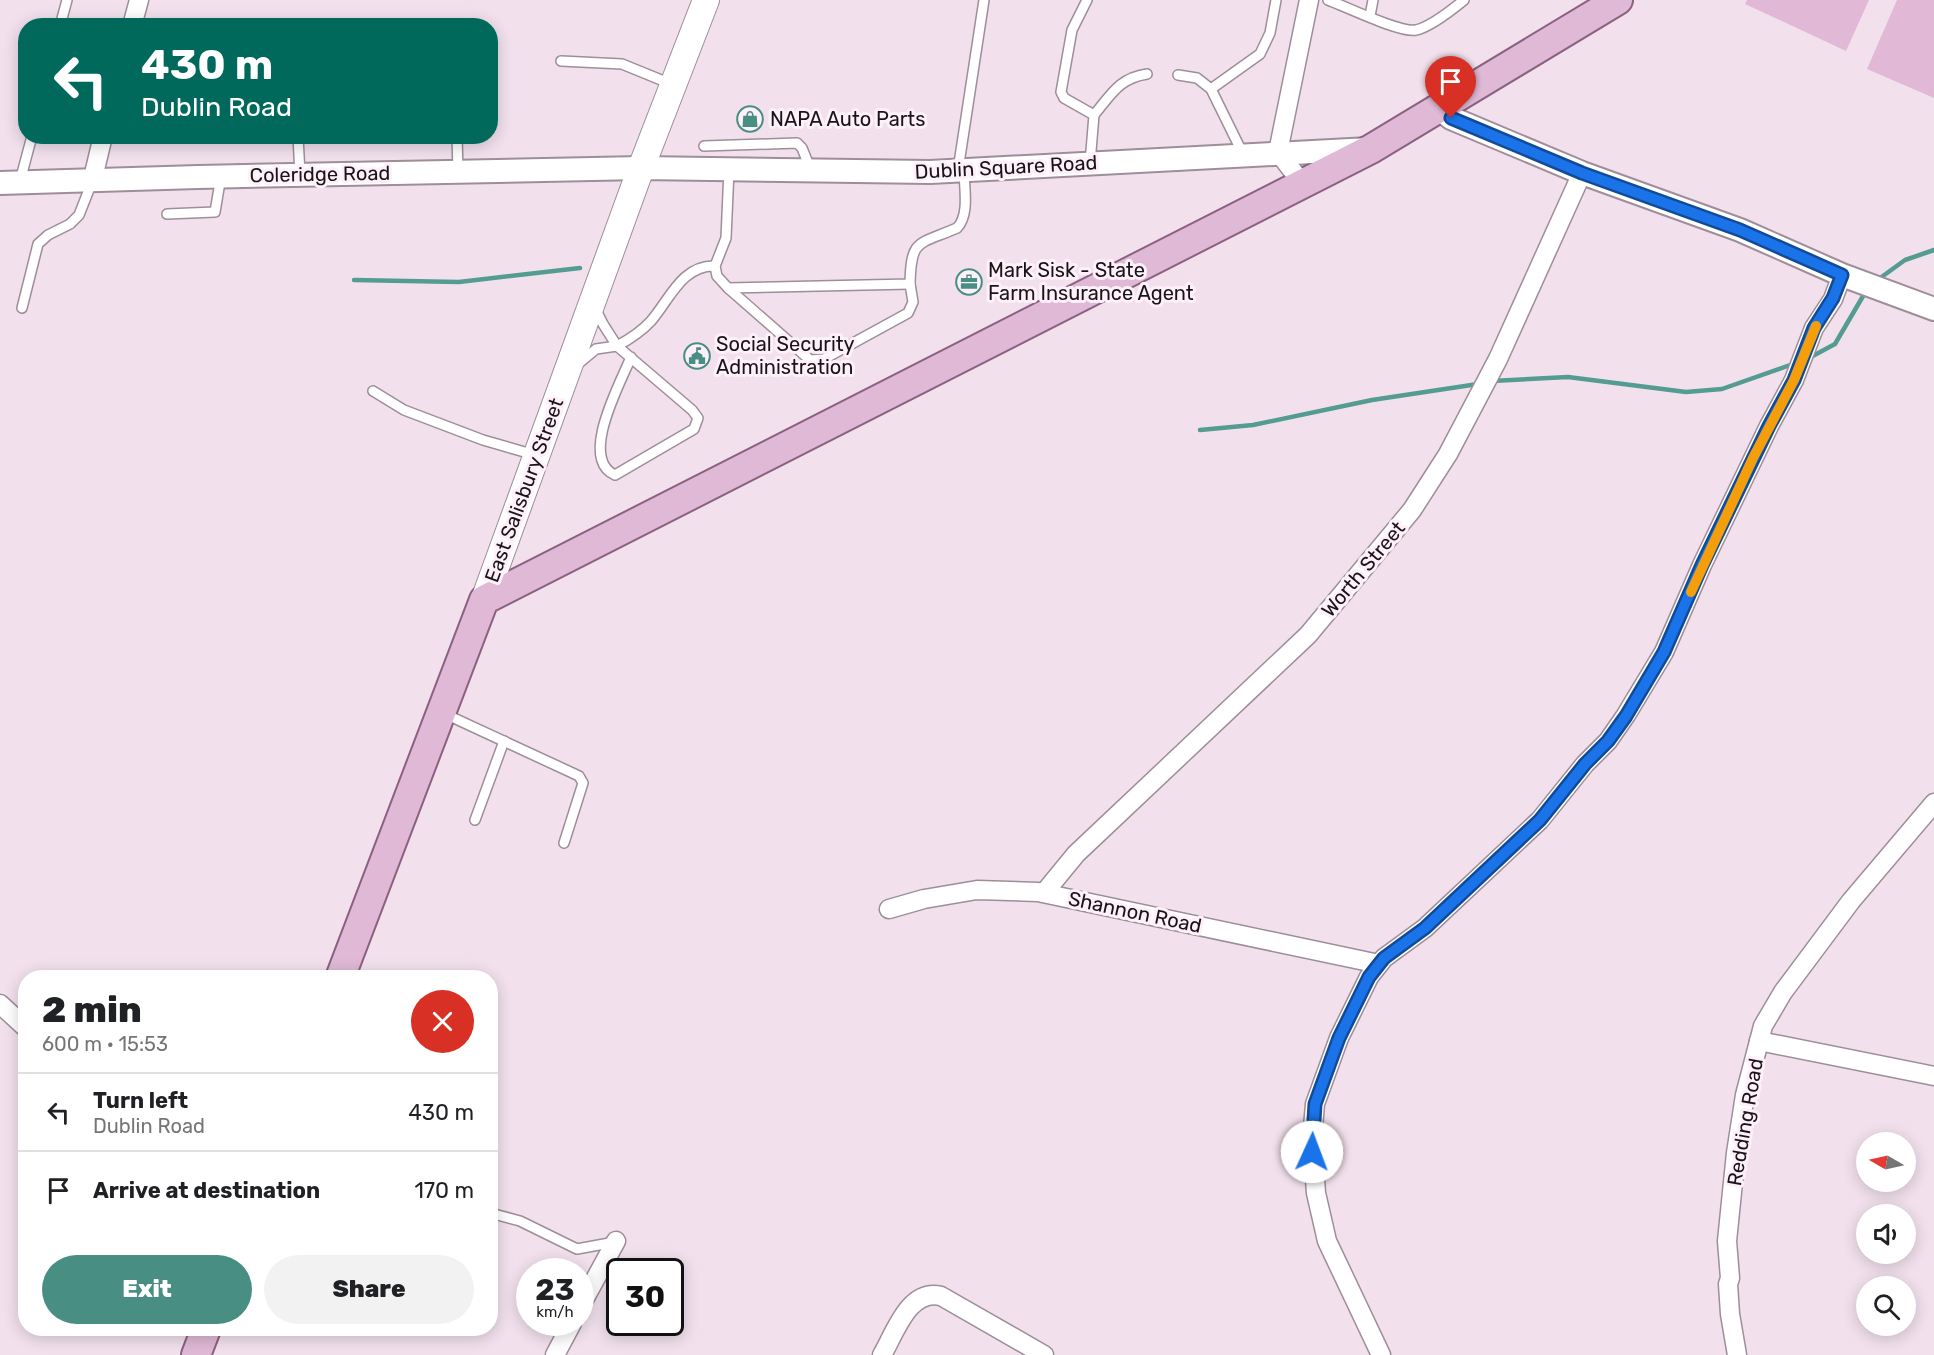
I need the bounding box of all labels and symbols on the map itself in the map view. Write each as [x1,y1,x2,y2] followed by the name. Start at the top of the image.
[1425,56,1476,118] pin
[735,104,765,134] shop icon: NAPA Auto Parts
[770,107,925,131] place label: NAPA Auto Parts
[914,150,1098,184] street label: Dublin Square Road
[249,161,391,187] street label: Coleridge Road
[988,258,1194,305] place label: Mark Sisk - State Farm Insurance Agent
[954,267,984,297] office icon: Mark Sisk - State Farm Insurance Agent
[716,332,855,379] place label: Social Security Administration
[682,341,712,371] public building icon: Social Security Administration
[480,394,569,585] street label: East Salisbury Street
[1316,516,1410,622] street label: Worth Street
[1066,886,1204,938] street label: Shannon Road
[1722,1056,1768,1188] street label: Redding Road
[1280,1120,1344,1184] position arrow
[1856,1132,1916,1192] north arrow
[606,1258,684,1336] speed limit sign: 30

